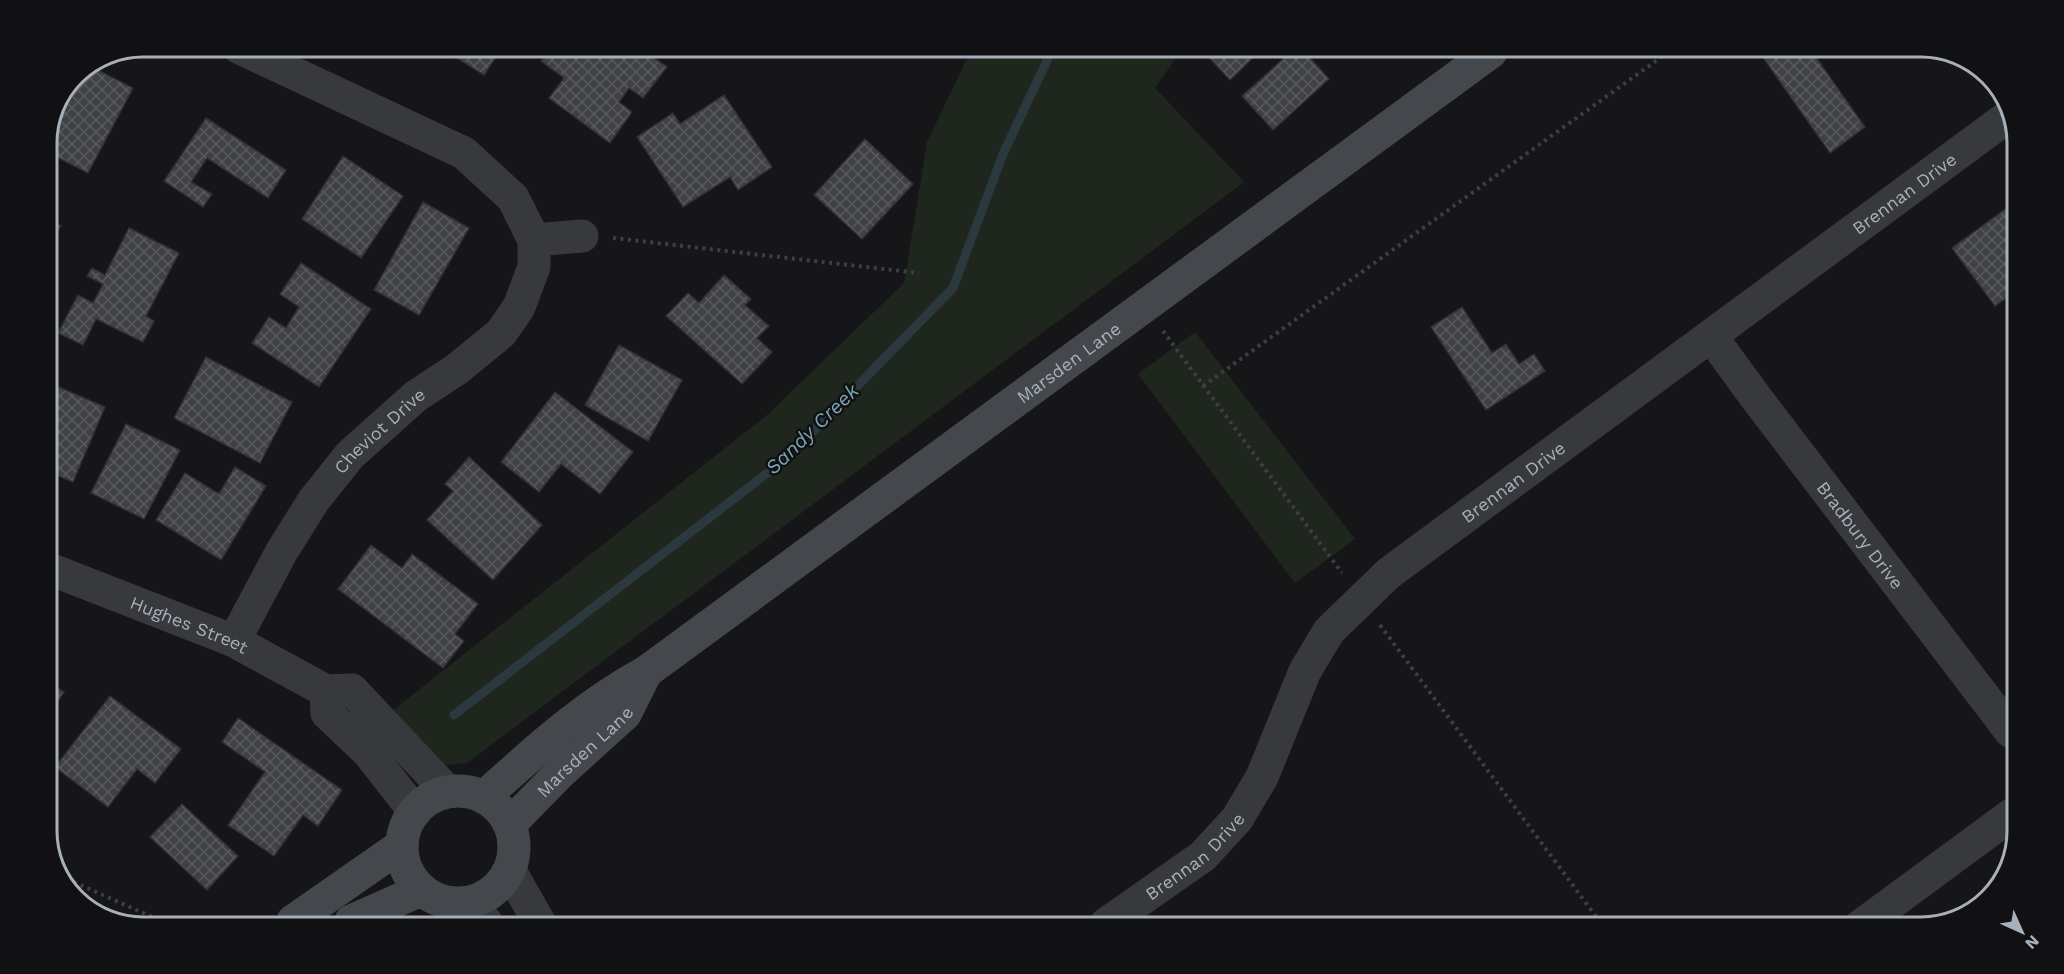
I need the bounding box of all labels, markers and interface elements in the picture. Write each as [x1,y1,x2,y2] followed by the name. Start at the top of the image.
[1848,148,1960,238] street label: Brennan Drive
[1012,317,1124,407] street label: Marsden Lane
[760,378,864,479] water label: Sandy Creek
[329,383,429,477] street label: Cheviot Drive
[1457,436,1569,527] street label: Brennan Drive
[1813,477,1908,593] street label: Bradbury Drive
[127,591,252,658] street label: Hughes Street
[532,703,637,801] street label: Marsden Lane
[1141,809,1249,904] street label: Brennan Drive
[1992,902,2052,962] north arrow
[2021,931,2043,953] text: N

